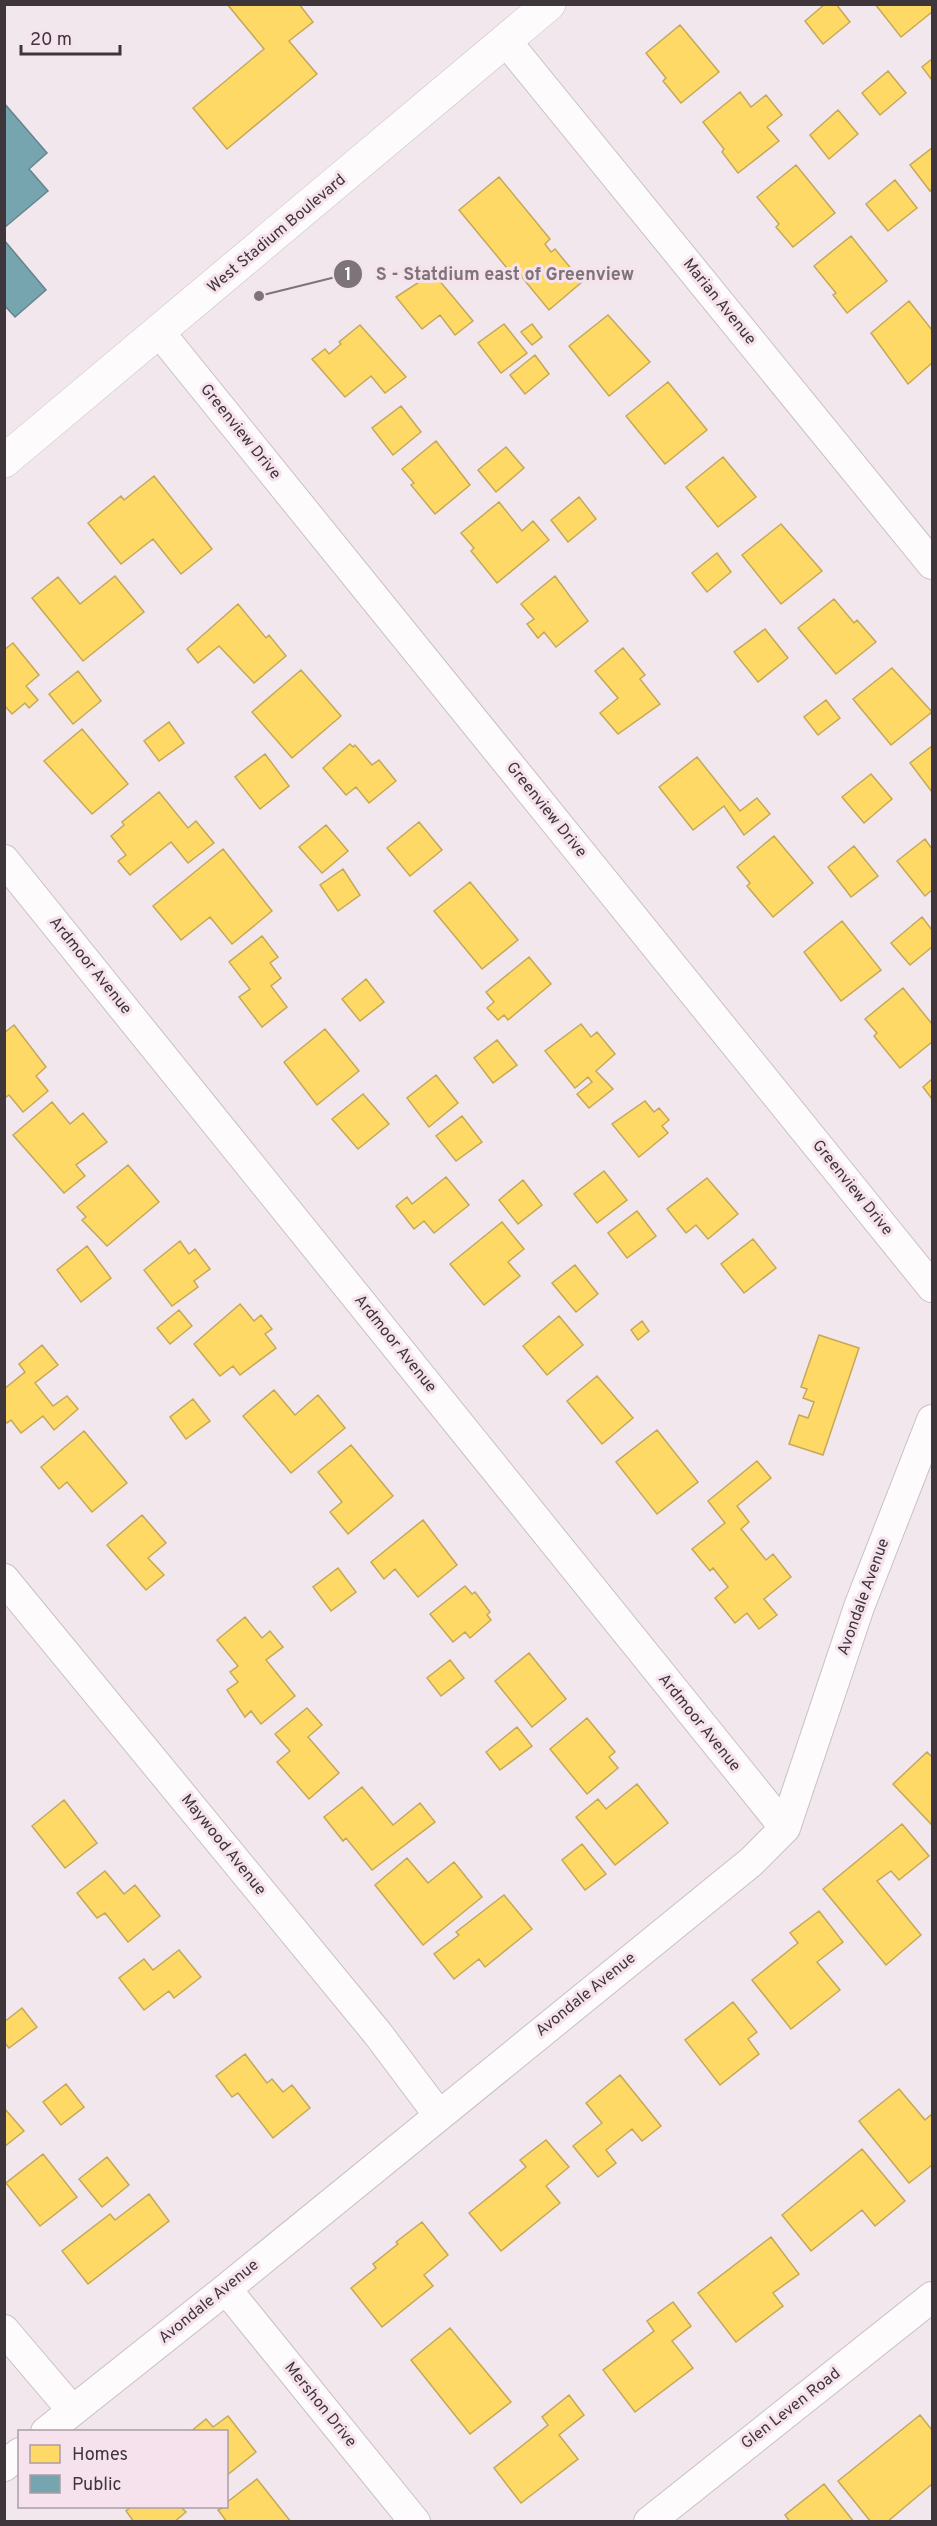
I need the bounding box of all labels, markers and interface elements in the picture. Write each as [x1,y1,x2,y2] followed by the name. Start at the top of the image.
[21,18,120,56] scale bar
[30,29,72,52] text: 20 m
[204,170,350,298] street label: West Stadium Boulevard
[678,255,760,349] street label: Marian Avenue
[333,256,646,292] callout: S - Statdium east of Greenview
[344,264,352,287] text: 1
[376,264,634,287] text: S - Statdium east of Greenview
[195,380,285,484] street label: Greenview Drive
[501,758,591,862] street label: Greenview Drive
[44,913,136,1019] street label: Ardmoor Avenue
[807,1136,897,1240] street label: Greenview Drive
[349,1291,441,1397] street label: Ardmoor Avenue
[834,1536,894,1658] street label: Avondale Avenue
[653,1670,745,1776] street label: Ardmoor Avenue
[176,1790,270,1900] street label: Maywood Avenue
[532,1948,640,2042] street label: Avondale Avenue
[155,2255,263,2349] street label: Avondale Avenue
[280,2358,360,2452] street label: Mershon Drive
[737,2364,845,2454] street label: Glen Leven Road
[18,2430,228,2508] legend
[72,2444,128,2467] text: Homes
[72,2474,122,2497] text: Public

